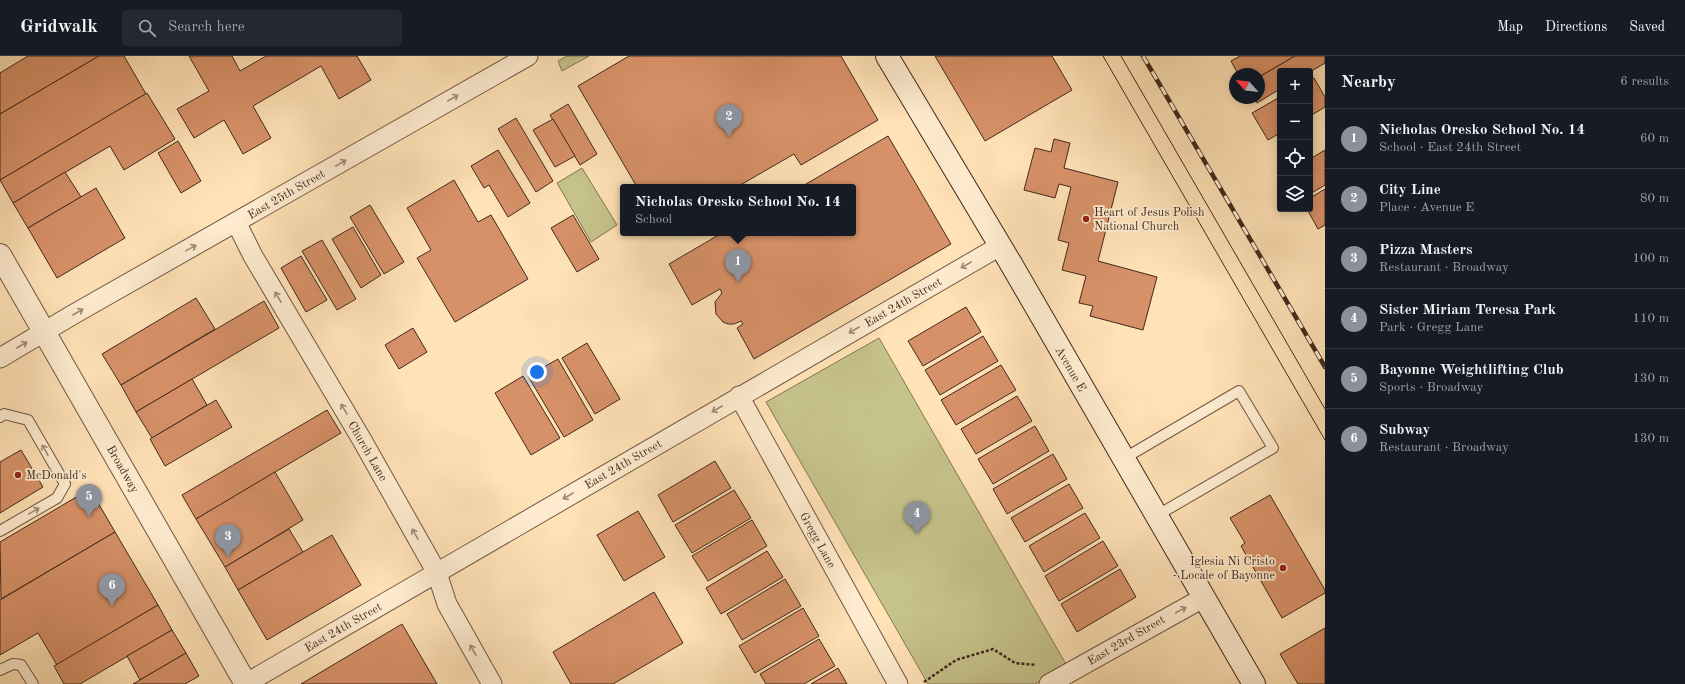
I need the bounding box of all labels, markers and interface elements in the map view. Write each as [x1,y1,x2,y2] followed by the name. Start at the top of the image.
[122,10,402,46] search box
[136,17,158,39] icon: search
[20,18,98,37] text: Gridwalk
[168,20,245,35] text: Search here
[1497,20,1523,34] text: Map
[1545,20,1607,34] text: Directions
[1629,20,1665,34] text: Saved
[1229,68,1265,104] north arrow
[1277,68,1313,212] map controls
[1277,68,1313,104] button: +
[1341,74,1396,91] text: Nearby
[1620,75,1669,88] text: 6 results
[447,94,459,102] one-way arrow
[716,104,742,137] pin: 2
[1277,104,1313,140] button: −
[1379,123,1585,138] text: Nicholas Oresko School No. 14
[1350,132,1358,145] text: 1
[1640,132,1669,145] text: 60 m
[1277,140,1313,176] button: locate
[1379,141,1521,154] text: School · East 24th Street
[335,158,347,166] one-way arrow
[245,167,327,222] street label: East 25th Street
[1277,176,1313,212] button: layers
[1379,183,1441,198] text: City Line
[620,184,856,236] popup
[1350,192,1358,205] text: 2
[1640,192,1669,205] text: 80 m
[635,195,841,210] text: Nicholas Oresko School No. 14
[1379,201,1474,214] text: Place · Avenue E
[1094,207,1205,233] place label: Heart of Jesus Polish National Church
[635,213,672,226] text: School
[1081,214,1091,224] marker: Heart of Jesus Polish National Church
[185,243,197,251] one-way arrow
[1379,243,1473,258] text: Pizza Masters
[725,249,751,282] pin: 1
[1350,252,1358,265] text: 3
[1632,252,1669,265] text: 100 m
[1379,261,1509,274] text: Restaurant · Broadway
[961,262,973,270] one-way arrow
[863,276,944,330] street label: East 24th Street
[273,291,281,303] one-way arrow
[1379,303,1556,318] text: Sister Miriam Teresa Park
[72,307,84,315] one-way arrow
[1350,312,1358,325] text: 4
[1632,312,1669,325] text: 110 m
[1379,321,1483,334] text: Park · Gregg Lane
[848,327,860,335] one-way arrow
[16,340,28,348] one-way arrow
[1052,345,1088,394] street label: Avenue E
[527,362,547,382] your location
[1379,363,1564,378] text: Bayonne Weightlifting Club
[1350,372,1358,385] text: 5
[1632,372,1669,385] text: 130 m
[1379,381,1483,394] text: Sports · Broadway
[339,403,347,415] one-way arrow
[711,406,723,414] one-way arrow
[345,419,389,484] street label: Church Lane
[1379,423,1430,438] text: Subway
[1350,432,1358,445] text: 6
[1632,432,1669,445] text: 130 m
[583,438,664,492] street label: East 24th Street
[1379,441,1509,454] text: Restaurant · Broadway
[41,444,49,456] one-way arrow
[104,444,141,496] street label: Broadway
[13,470,23,480] marker: McDonald's
[26,470,87,482] place label: McDonald's
[76,484,102,517] pin: 5
[563,492,574,500] one-way arrow
[904,501,930,534] pin: 4
[28,507,40,515] one-way arrow
[797,511,837,571] street label: Gregg Lane
[215,524,241,557] pin: 3
[411,528,419,540] one-way arrow
[1172,556,1275,582] place label: Iglesia Ni Cristo - Locale of Bayonne
[1278,563,1288,573] marker: Iglesia Ni Cristo - Locale of Bayonne
[99,573,125,606] pin: 6
[303,601,384,655] street label: East 24th Street
[1175,605,1187,613] one-way arrow
[1086,614,1167,668] street label: East 23rd Street
[468,644,476,656] one-way arrow

